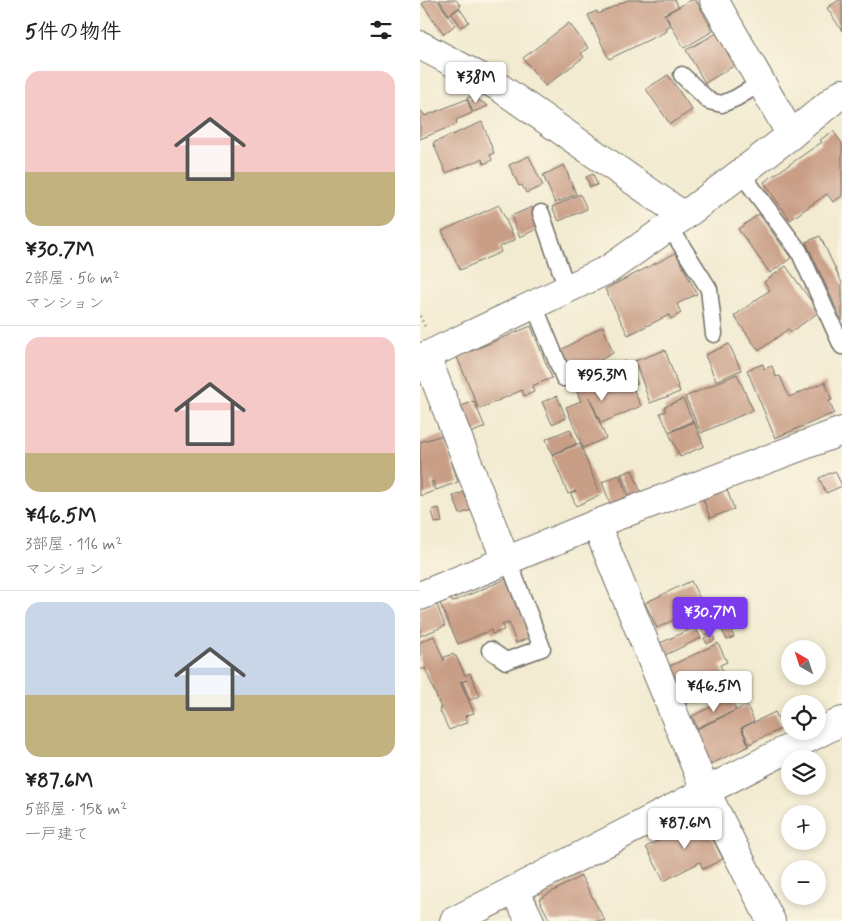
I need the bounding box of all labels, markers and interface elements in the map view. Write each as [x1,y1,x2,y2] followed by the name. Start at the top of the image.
[367,16,395,44] icon: filters
[25,18,122,46] text: 5件の物件
[446,62,506,104] pin: ¥38M
[456,67,496,88] text: ¥38M
[165,104,255,194] icon: home
[25,236,94,264] text: ¥30.7M
[25,268,120,289] text: 2部屋 · 56 m²
[25,293,104,314] text: マンション
[561,360,643,402] pin: ¥95.3M
[577,365,627,386] text: ¥95.3M
[165,369,255,459] icon: home
[25,502,96,530] text: ¥46.5M
[25,534,122,555] text: 3部屋 · 116 m²
[25,559,104,580] text: マンション
[669,596,751,639] pin: ¥30.7M
[684,602,736,623] text: ¥30.7M
[165,634,255,724] icon: home
[781,640,826,685] north arrow
[781,640,826,905] map controls
[673,670,755,713] pin: ¥46.5M
[687,676,741,697] text: ¥46.5M
[781,695,826,740] button: locate
[781,750,826,795] button: layers
[25,767,93,795] text: ¥87.6M
[25,799,127,820] text: 5部屋 · 158 m²
[781,805,826,850] button: +
[644,808,726,850] pin: ¥87.6M
[659,813,711,834] text: ¥87.6M
[25,824,89,845] text: 一戸建て
[781,860,826,905] button: −

